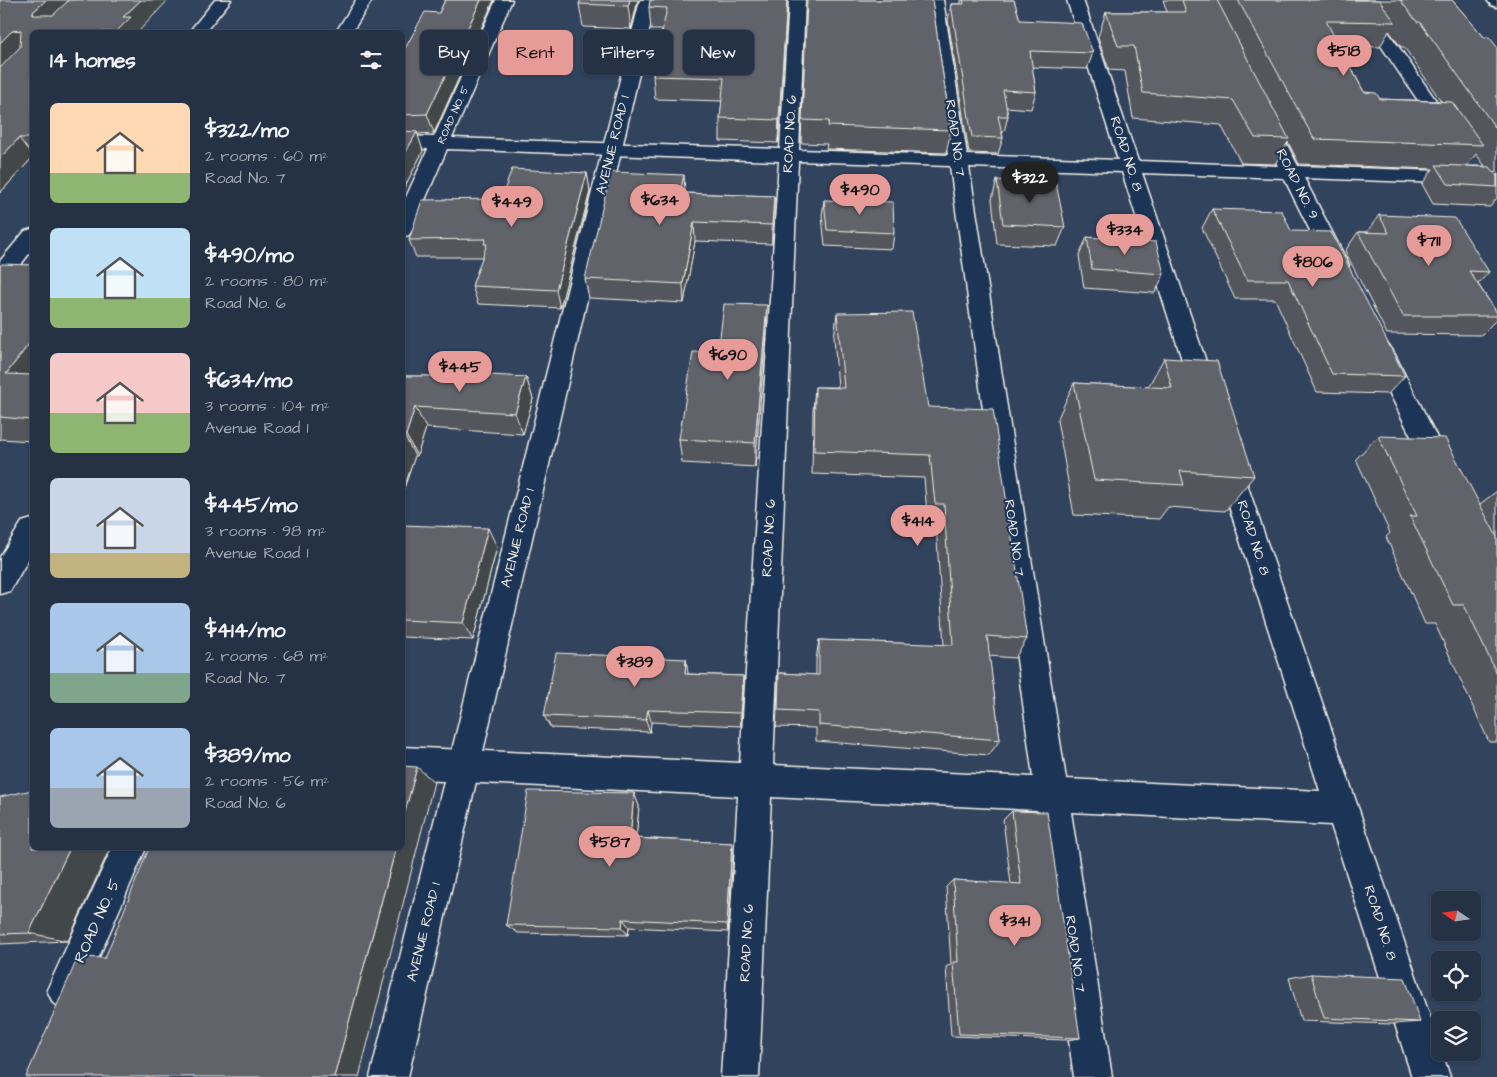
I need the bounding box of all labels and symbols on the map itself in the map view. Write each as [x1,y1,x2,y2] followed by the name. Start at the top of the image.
[1314,34,1374,77] pin: $518
[434,84,473,146] street label: ROAD NO. 5
[591,93,635,197] street label: AVENUE ROAD 1
[778,95,802,173] street label: ROAD NO. 6
[940,98,970,178] street label: ROAD NO. 7
[1104,114,1148,194] street label: ROAD NO. 8
[1271,145,1323,223] street label: ROAD NO. 9
[1000,162,1060,204] pin: $322
[830,174,890,216] pin: $490
[630,184,690,226] pin: $634
[482,186,542,228] pin: $449
[1095,214,1155,256] pin: $334
[1399,224,1459,267] pin: $711
[1283,246,1343,288] pin: $806
[698,338,758,381] pin: $690
[430,350,490,393] pin: $445
[496,486,540,590] street label: AVENUE ROAD 1
[999,498,1029,578] street label: ROAD NO. 7
[1231,498,1275,578] street label: ROAD NO. 8
[757,499,781,577] street label: ROAD NO. 6
[888,504,948,547] pin: $414
[605,646,665,688] pin: $389
[580,826,640,868] pin: $587
[69,875,126,967] street label: ROAD NO. 5
[402,880,446,984] street label: AVENUE ROAD 1
[1358,883,1402,963] street label: ROAD NO. 8
[1431,891,1481,941] north arrow
[735,904,759,982] street label: ROAD NO. 6
[985,904,1045,947] pin: $341
[1060,914,1090,994] street label: ROAD NO. 7

